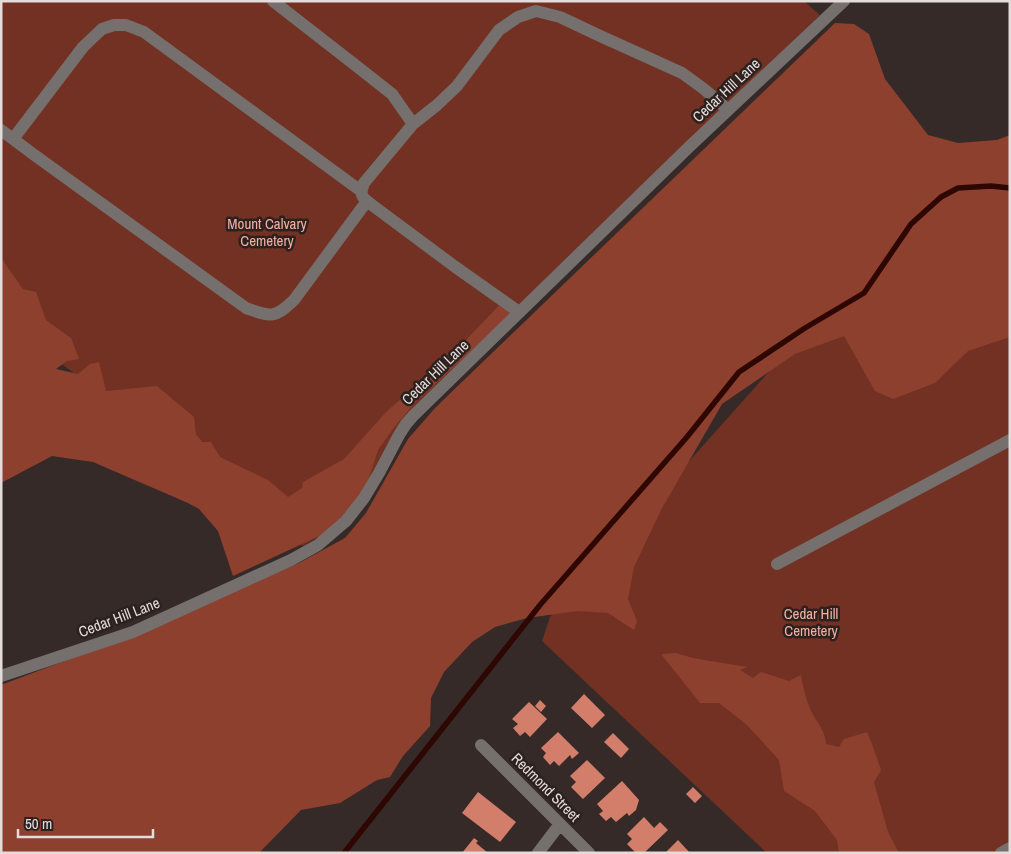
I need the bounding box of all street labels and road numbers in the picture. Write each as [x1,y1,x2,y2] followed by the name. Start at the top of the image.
[688,53,765,127] street label: Cedar Hill Lane
[397,335,473,409] street label: Cedar Hill Lane
[75,592,163,642] street label: Cedar Hill Lane
[507,748,585,826] street label: Redmond Street

